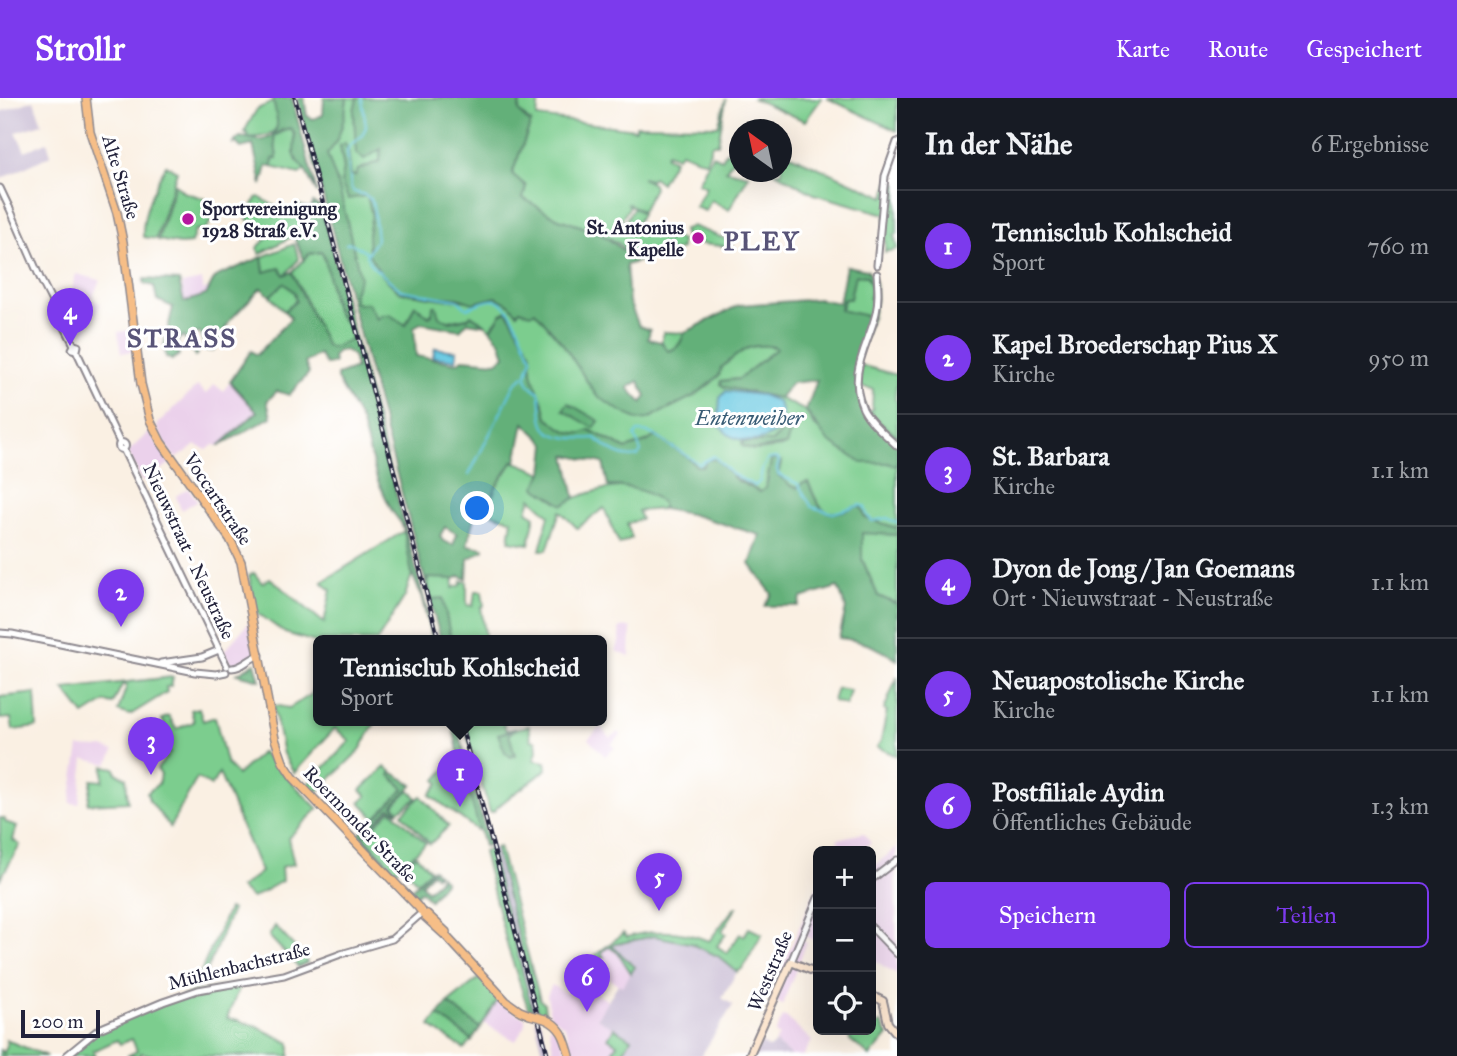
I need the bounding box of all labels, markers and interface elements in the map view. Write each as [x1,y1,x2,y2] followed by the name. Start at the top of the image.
[35,29,125,69] text: Strollr
[1115,34,1170,64] text: Karte
[1208,34,1268,64] text: Route
[1306,34,1422,64] text: Gespeichert
[729,119,792,182] north arrow
[925,126,1073,162] text: In der Nähe
[1311,130,1429,158] text: 6 Ergebnisse
[97,131,145,222] street label: Alte Straße
[202,197,338,243] place label: Sportvereinigung 1928 Straß e.V.
[180,211,196,227] marker: Sportvereinigung 1928 Straß e.V.
[586,216,684,262] place label: St. Antonius Kapelle
[992,216,1232,248] text: Tennisclub Kohlscheid
[723,225,801,257] district label: PLEY
[690,230,706,246] marker: St. Antonius Kapelle
[943,232,953,260] text: 1
[1367,232,1429,260] text: 760 m
[992,248,1045,276] text: Sport
[47,288,93,346] pin: 4
[127,322,237,354] district label: STRASS
[992,328,1278,360] text: Kapel Broederschap Pius X
[942,344,954,372] text: 2
[1368,344,1429,372] text: 950 m
[992,360,1055,388] text: Kirche
[694,405,804,431] water label: Entenweiher
[992,440,1109,472] text: St. Barbara
[178,448,257,549] street label: Voccartstraße
[943,456,953,484] text: 3
[1371,456,1429,484] text: 1.1 km
[138,459,240,643] street label: Nieuwstraat - Neustraße
[992,472,1055,500] text: Kirche
[460,491,494,525] your location
[992,552,1295,584] text: Dyon de Jong / Jan Goemans
[942,568,954,596] text: 4
[1371,568,1429,596] text: 1.1 km
[98,569,144,627] pin: 2
[992,584,1273,612] text: Ort · Nieuwstraat - Neustraße
[313,635,607,726] popup
[340,651,580,683] text: Tennisclub Kohlscheid
[992,664,1244,696] text: Neuapostolische Kirche
[943,680,953,708] text: 5
[1371,680,1429,708] text: 1.1 km
[340,683,393,711] text: Sport
[992,696,1055,724] text: Kirche
[128,717,174,775] pin: 3
[437,749,483,807] pin: 1
[299,761,422,887] street label: Roermonder Straße
[992,776,1165,808] text: Postfiliale Aydin
[942,792,954,820] text: 6
[1371,792,1429,820] text: 1.3 km
[992,808,1192,836] text: Öffentliches Gebäude
[813,846,876,1035] map controls
[813,846,876,909] button: +
[636,853,682,911] pin: 5
[925,882,1170,948] button: Speichern
[1184,882,1429,948] button: Teilen
[813,909,876,972] button: −
[743,927,797,1015] street label: Weststraße
[166,937,313,995] street label: Mühlenbachstraße
[564,954,610,1012] pin: 6
[813,972,876,1035] button: locate
[21,1007,100,1039] scale bar
[32,1010,84,1033] text: 200 m

